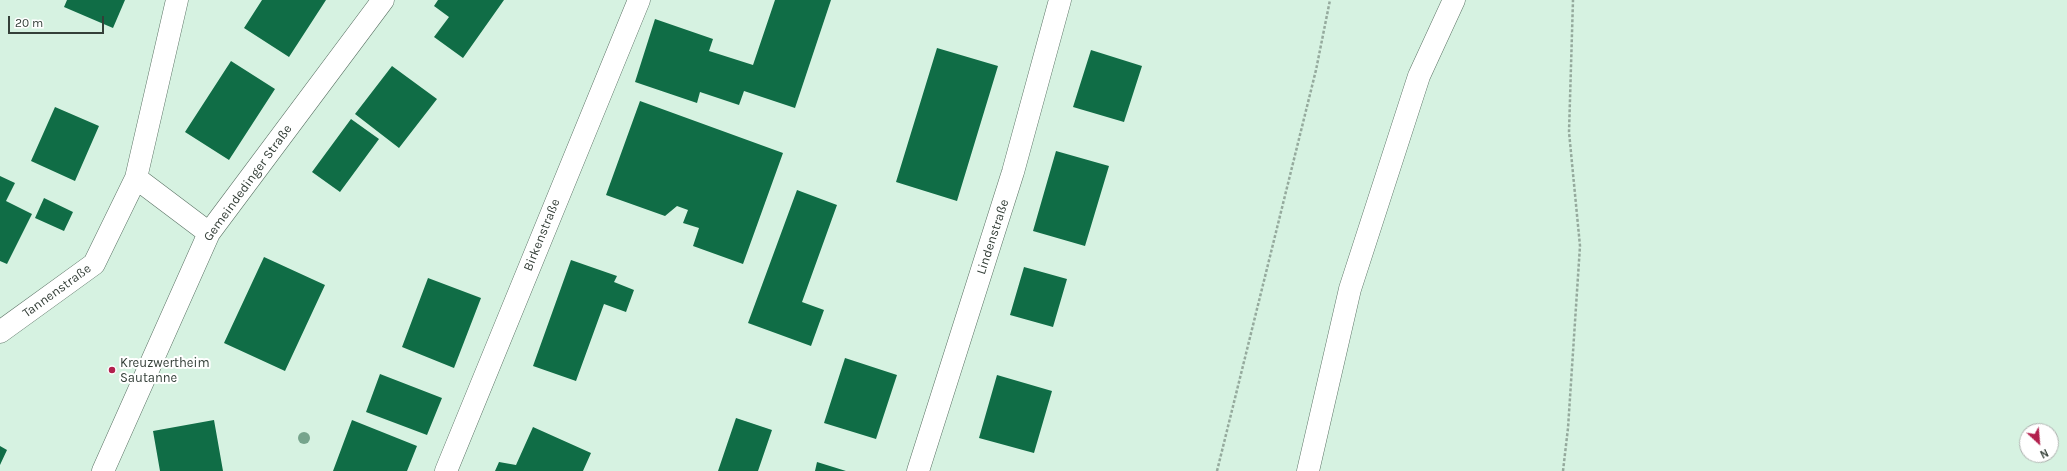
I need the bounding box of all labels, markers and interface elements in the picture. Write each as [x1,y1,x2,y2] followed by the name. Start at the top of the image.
[10,8,106,34] scale bar
[15,16,43,30] text: 20 m
[200,122,296,244] street label: Gemeindedinger Straße
[520,197,564,273] street label: Birkenstraße
[973,197,1013,277] street label: Lindenstraße
[20,261,94,321] street label: Tannenstraße
[120,355,210,386] place label: Kreuzwertheim Sautanne
[107,365,117,375] marker: Kreuzwertheim Sautanne
[2019,423,2059,463] north arrow
[2038,446,2050,461] text: N

